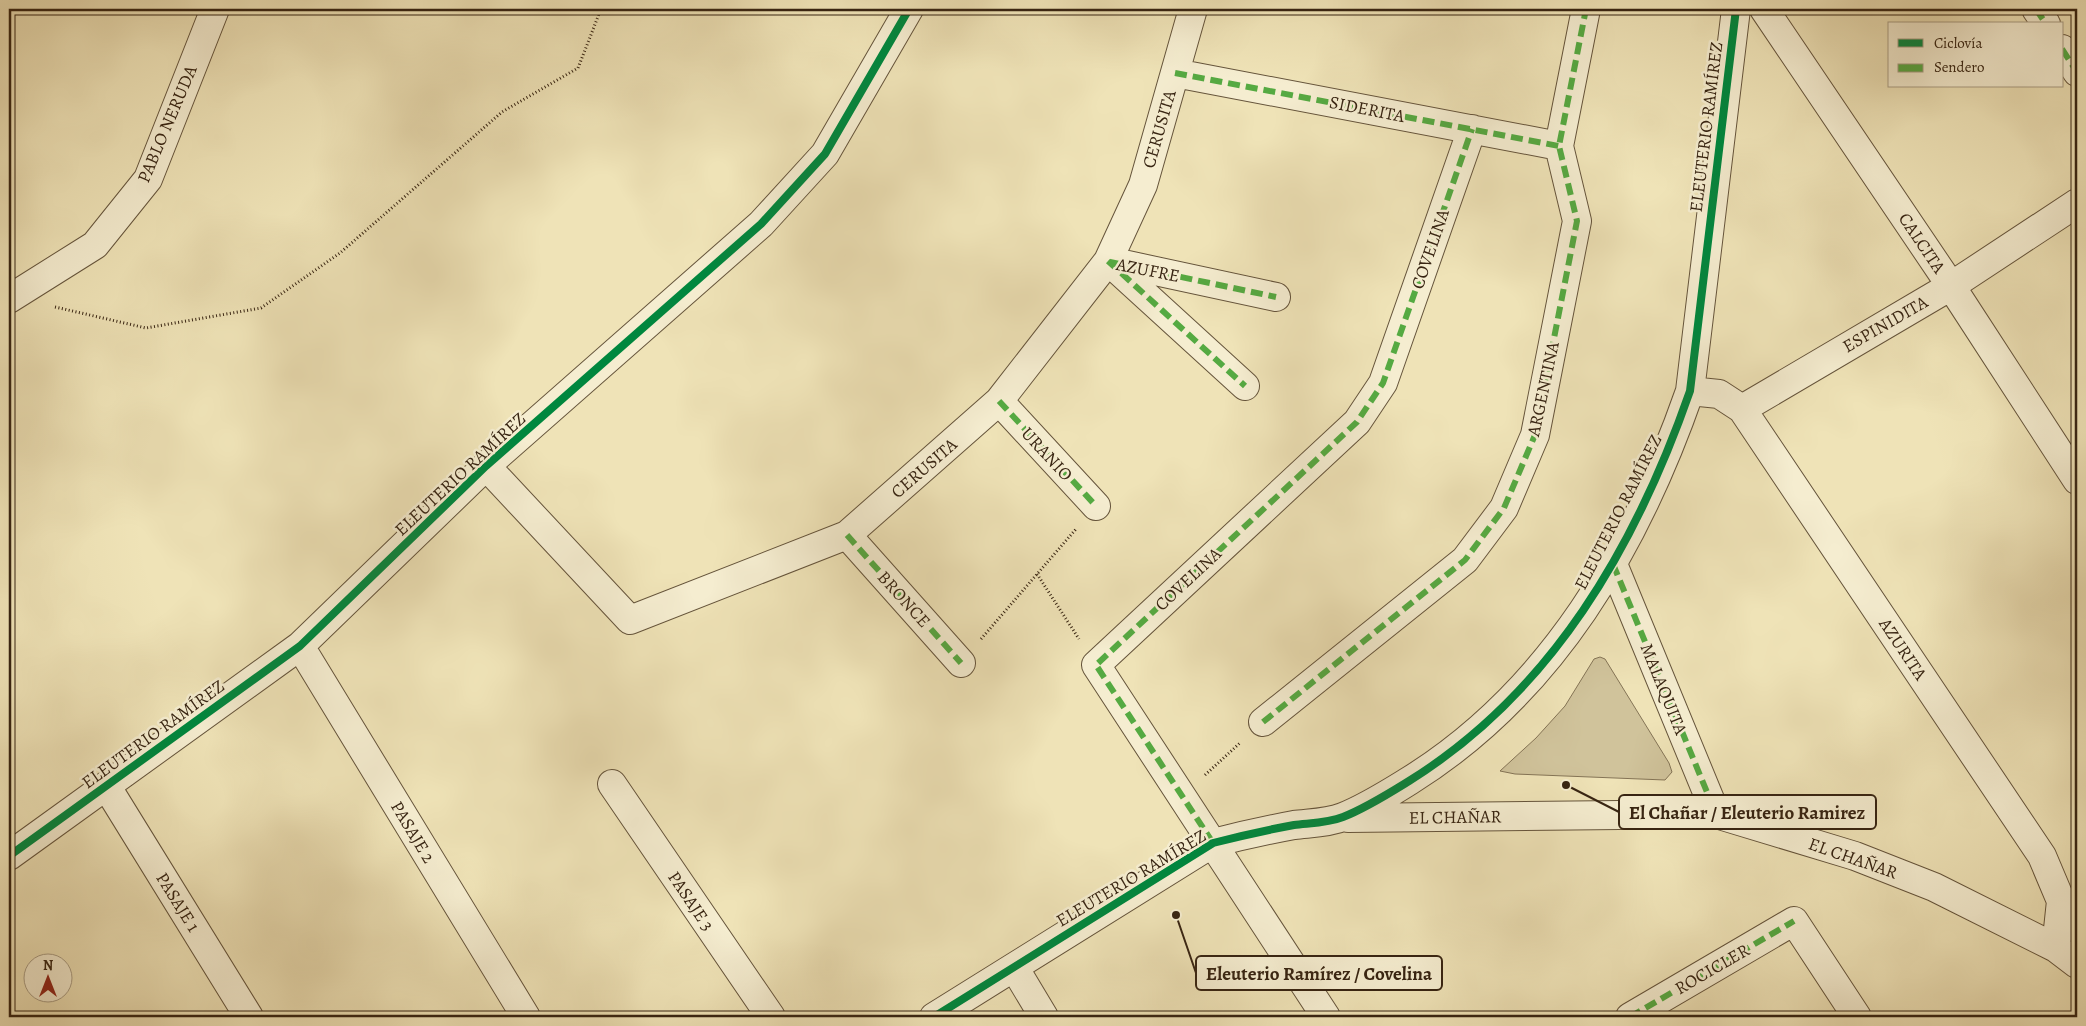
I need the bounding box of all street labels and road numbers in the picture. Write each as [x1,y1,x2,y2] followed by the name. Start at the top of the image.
[1684,40,1728,214] street label: ELEUTERIO RAMÍREZ
[131,61,203,186] street label: PABLO NERUDA
[1136,87,1182,171] street label: CERUSITA
[1327,90,1407,128] street label: SIDERITA
[1405,205,1455,292] street label: COVELINA
[1893,208,1951,278] street label: CALCITA
[1113,252,1182,288] street label: AZUFRE
[1838,290,1932,358] street label: ESPINIDITA
[1521,339,1565,440] street label: ARGENTINA
[389,407,531,541] street label: ELEUTERIO RAMÍREZ
[1016,422,1078,486] street label: URANIO
[1568,430,1668,594] street label: ELEUTERIO RAMÍREZ
[886,432,963,503] street label: CERUSITA
[1149,542,1227,616] street label: COVELINA
[872,565,936,633] street label: BRONCE
[1873,612,1933,685] street label: AZURITA
[1635,640,1693,739] street label: MALAQUITA
[77,674,229,794] street label: ELEUTERIO RAMÍREZ
[385,797,441,868] street label: PASAJE 2
[1408,804,1502,830] street label: EL CHAÑAR
[1051,824,1211,932] street label: ELEUTERIO RAMÍREZ
[1805,832,1901,884] street label: EL CHAÑAR
[662,866,720,936] street label: PASAJE 3
[150,868,206,936] street label: PASAJE 1
[1670,938,1754,1000] street label: ROCICLER

